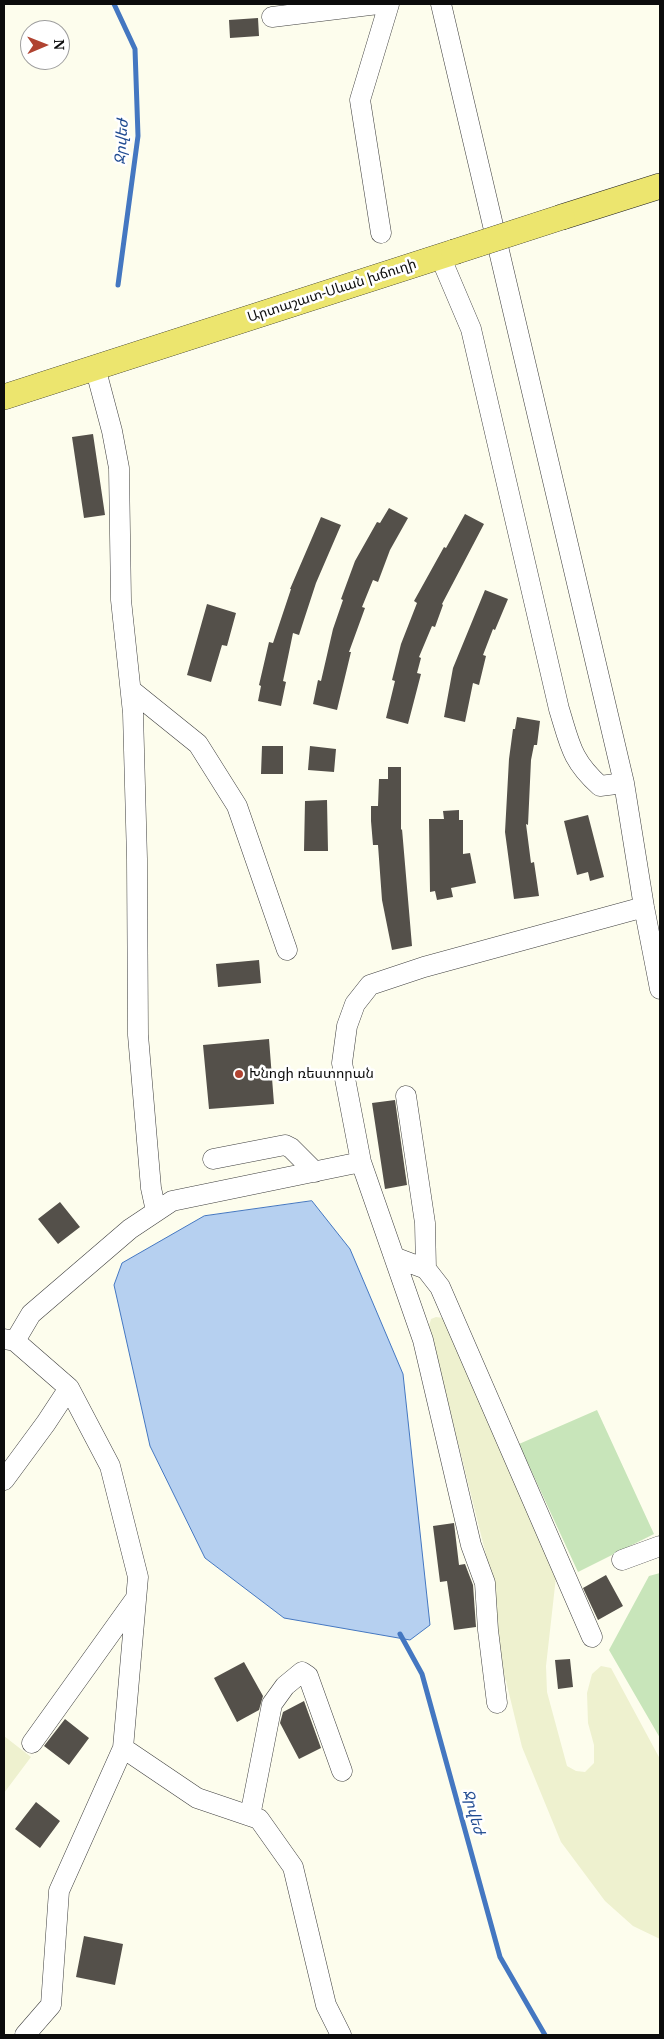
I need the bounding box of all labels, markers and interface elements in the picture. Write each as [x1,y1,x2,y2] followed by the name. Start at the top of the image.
[20,20,70,70] north arrow
[50,39,69,50] text: N
[111,119,133,165] water label: Ջրվեժ
[245,256,419,326] street label: Արտաշատ-Սևան խճուղի
[249,1066,374,1082] place label: Խնոցի ռեստորան
[233,1068,245,1080] marker: Խնոցի ռեստորան
[458,1788,488,1836] water label: Ջրվեժ

